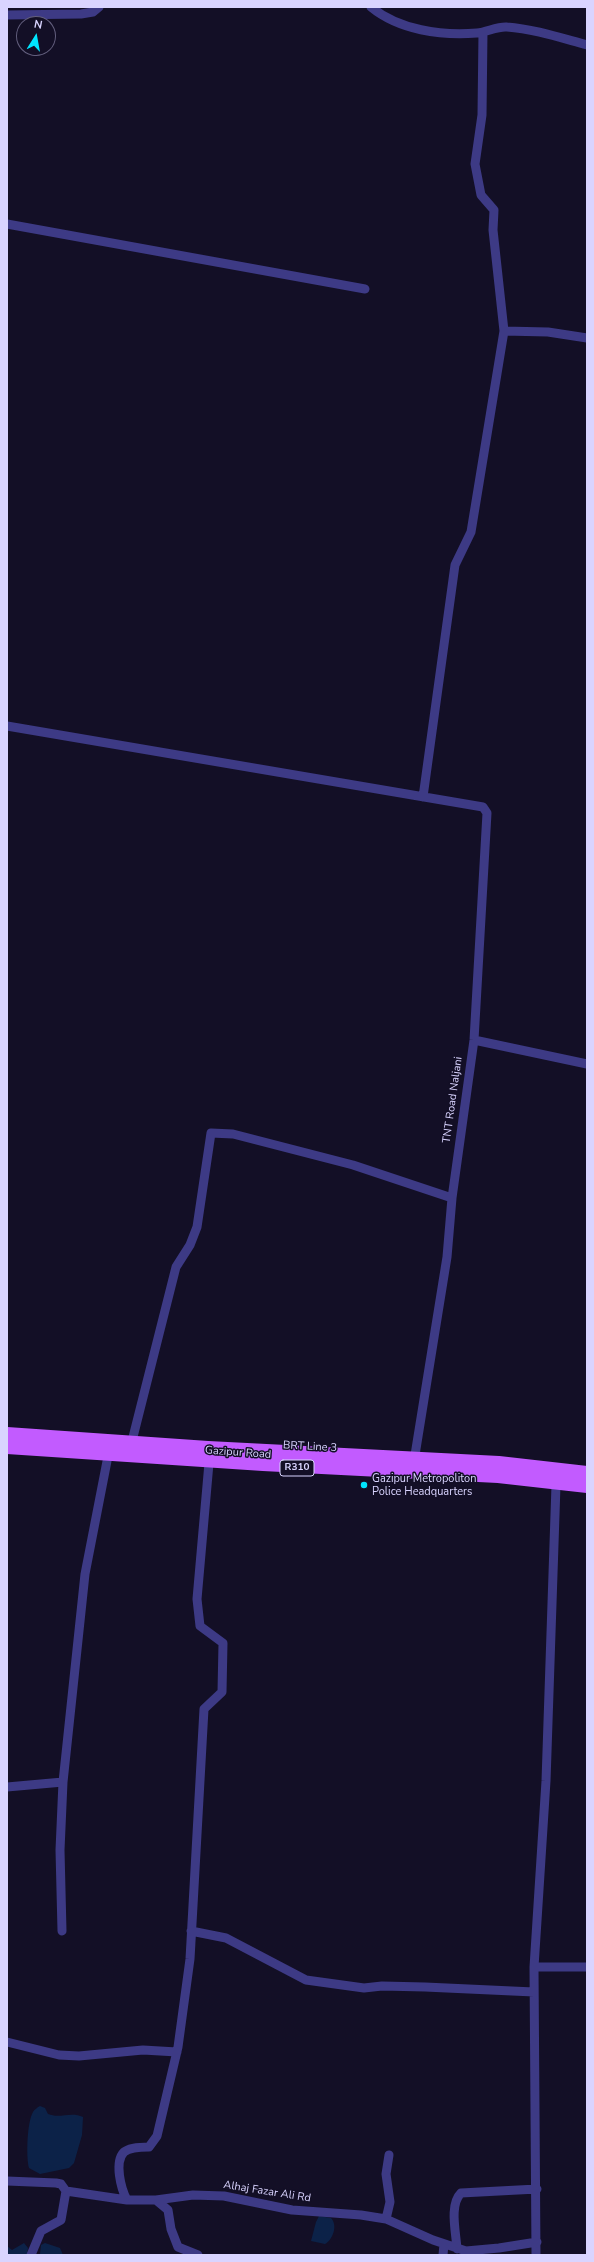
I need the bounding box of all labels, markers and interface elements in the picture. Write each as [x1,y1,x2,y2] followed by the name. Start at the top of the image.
[16,16,56,56] north arrow
[33,17,44,33] text: N
[440,1056,466,1144] street label: TNT Road Naljani
[283,1439,337,1455] street label: BRT Line 3
[204,1444,272,1462] street label: Gazipur Road
[280,1460,314,1476] road number: R310
[372,1472,476,1498] place label: Gazipur Metropoliton Police Headquarters
[359,1480,369,1490] marker: Gazipur Metropoliton Police Headquarters
[222,2179,312,2205] street label: Alhaj Fazar Ali Rd

